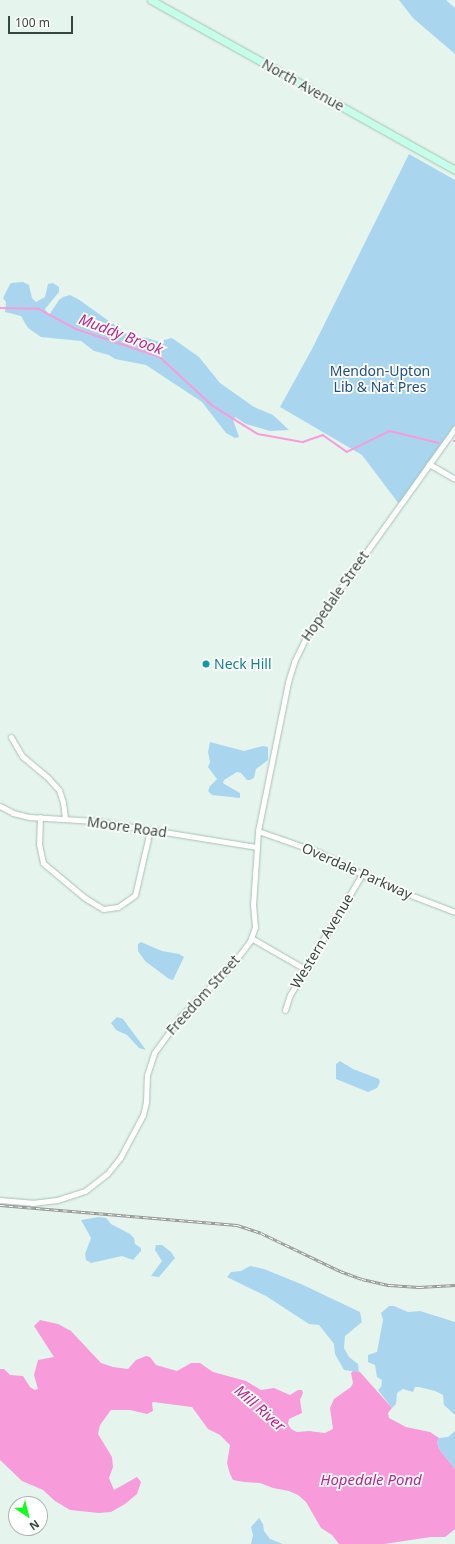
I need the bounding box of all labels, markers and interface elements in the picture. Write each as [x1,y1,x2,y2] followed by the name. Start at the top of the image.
[10,8,75,34] scale bar
[15,14,50,31] text: 100 m
[259,55,347,115] street label: North Avenue
[76,310,166,358] water label: Muddy Brook
[330,363,430,396] park label: Mendon-Upton Lib & Nat Pres
[298,548,372,644] street label: Hopedale Street
[214,656,272,672] place label: Neck Hill
[201,659,211,669] marker: Neck Hill
[86,813,168,841] street label: Moore Road
[299,839,415,903] street label: Overdale Parkway
[287,891,357,991] street label: Western Avenue
[163,952,243,1038] street label: Freedom Street
[231,1381,289,1435] water label: Mill River
[320,1471,422,1489] water label: Hopedale Pond
[8,1496,48,1536] north arrow
[27,1517,43,1534] text: N

